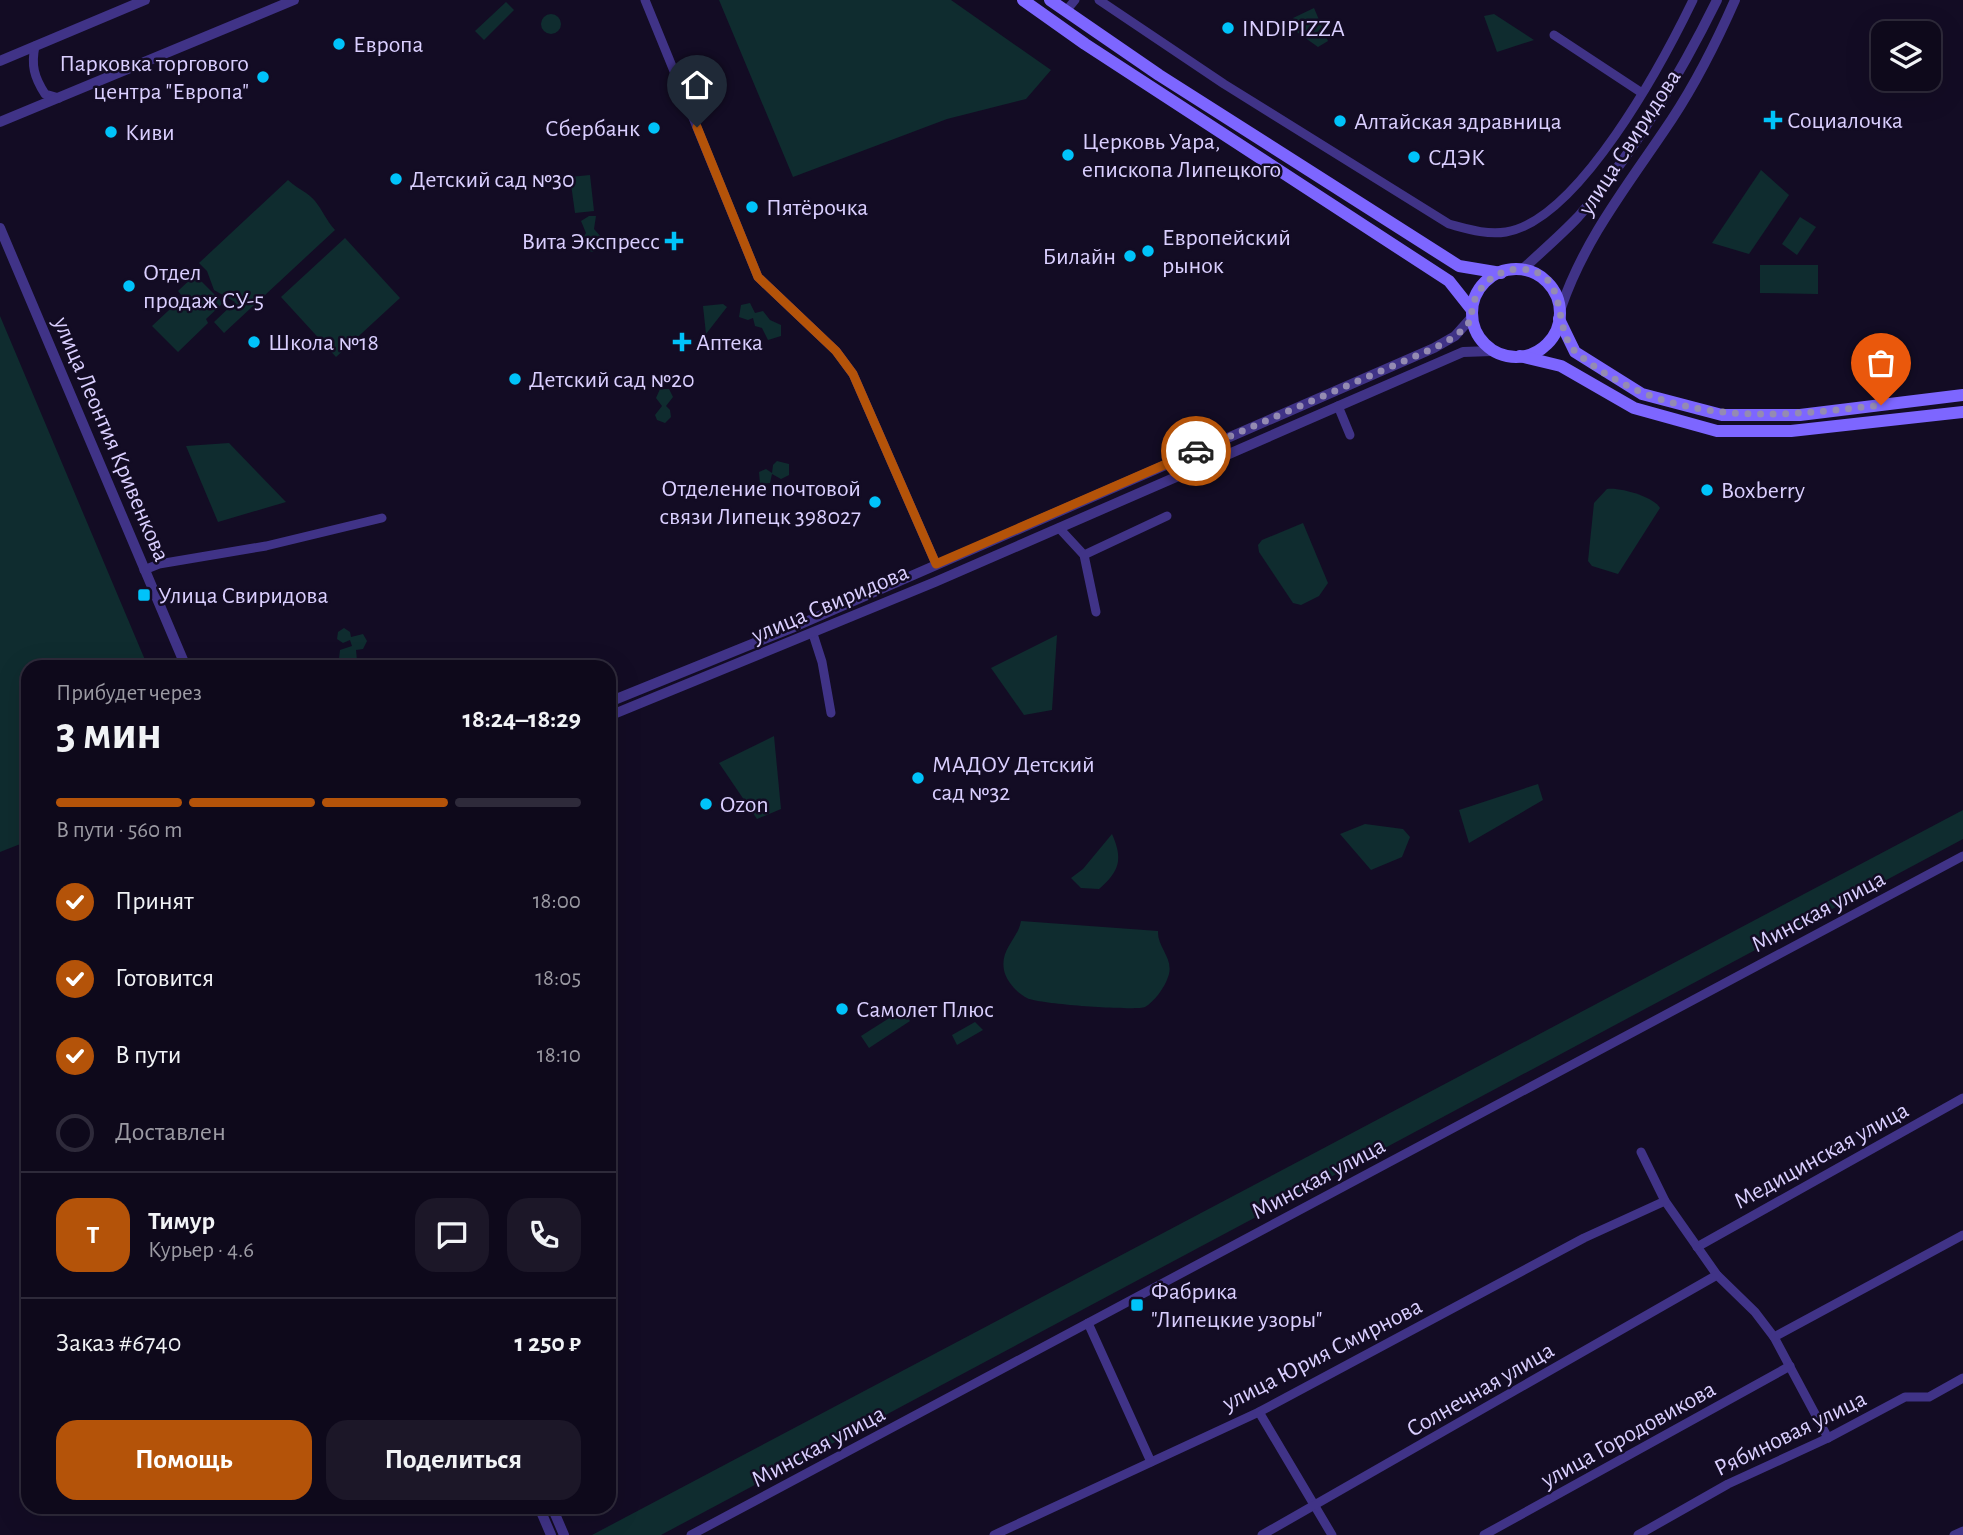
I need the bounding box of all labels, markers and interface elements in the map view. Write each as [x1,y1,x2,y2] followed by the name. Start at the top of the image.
[1242,17,1345,41] place label: INDIPIZZA
[1220,20,1236,36] marker: INDIPIZZA
[1871,21,1941,91] map controls
[1871,21,1941,91] button: layers
[353,33,424,57] place label: Европа
[331,36,347,52] marker: Европа
[59,52,249,104] place label: Парковка торгового центра "Европа"
[667,55,727,127] pin
[678,66,716,104] icon: home
[1573,66,1686,220] street label: улица Свиридова
[255,69,271,85] marker: Парковка торгового центра "Европа"
[1787,109,1903,133] place label: Социалочка
[1354,110,1562,134] place label: Алтайская здравница
[1765,112,1781,128] marker: Социалочка
[1332,113,1348,129] marker: Алтайская здравница
[545,117,640,141] place label: Сбербанк
[646,120,662,136] marker: Сбербанк
[125,121,175,145] place label: Киви
[103,124,119,140] marker: Киви
[1082,130,1281,182] place label: Церковь Уара, епископа Липецкого
[1428,146,1485,170] place label: СДЭК
[1060,147,1076,163] marker: Церковь Уара, епископа Липецкого
[1406,149,1422,165] marker: СДЭК
[410,168,575,192] place label: Детский сад №30
[388,171,404,187] marker: Детский сад №30
[766,196,868,220] place label: Пятёрочка
[744,199,760,215] marker: Пятёрочка
[1162,226,1291,278] place label: Европейский рынок
[521,230,660,254] place label: Вита Экспресс
[666,233,682,249] marker: Вита Экспресс
[1140,243,1156,259] marker: Европейский рынок
[1043,245,1116,269] place label: Билайн
[1122,248,1138,264] marker: Билайн
[143,261,264,313] place label: Отдел продаж СУ-5
[121,278,137,294] marker: Отдел продаж СУ-5
[48,313,174,565] street label: улица Леонтия Кривенкова
[268,331,379,355] place label: Школа №18
[696,331,763,355] place label: Аптека
[1851,333,1911,405] pin
[246,334,262,350] marker: Школа №18
[674,334,690,350] marker: Аптека
[1862,344,1900,382] icon: bag
[529,368,695,392] place label: Детский сад №20
[507,371,523,387] marker: Детский сад №20
[1161,416,1231,486] courier
[1177,432,1215,470] icon: car
[660,477,861,529] place label: Отделение почтовой связи Липецк 398027
[1721,479,1805,503] place label: Boxberry
[1699,482,1715,498] marker: Boxberry
[867,494,883,510] marker: Отделение почтовой связи Липецк 398027
[747,560,912,648] street label: улица Свиридова
[158,584,328,608] place label: Улица Свиридова
[136,587,152,603] marker: Улица Свиридова
[56,682,202,705] text: Прибудет через
[463,706,581,732] text: 18:24–18:29
[56,711,162,757] text: 3 мин
[932,753,1095,805] place label: МАДОУ Детский сад №32
[910,770,926,786] marker: МАДОУ Детский сад №32
[720,793,769,817] place label: Ozon
[698,796,714,812] marker: Ozon
[56,819,182,842] text: В пути · 560 m
[1748,867,1889,957] street label: Минская улица
[56,883,94,921] icon: check
[115,888,194,914] text: Принят
[533,890,581,913] text: 18:00
[56,960,94,998] icon: check
[115,965,214,991] text: Готовится
[535,967,581,990] text: 18:05
[856,998,994,1022] place label: Самолет Плюс
[834,1001,850,1017] marker: Самолет Плюс
[56,1037,94,1075] icon: check
[115,1042,181,1068] text: В пути
[537,1044,581,1067] text: 18:10
[1730,1098,1913,1214] street label: Медицинская улица
[115,1119,226,1145] text: Доставлен
[1248,1134,1389,1224] street label: Минская улица
[415,1198,489,1272] button: chat
[507,1198,581,1272] button: phone
[148,1208,215,1234] text: Тимур
[87,1222,99,1248] text: Т
[148,1239,254,1262] text: Курьер · 4.6
[1151,1280,1322,1332] place label: Фабрика "Липецкие узоры"
[1218,1294,1426,1416] street label: улица Юрия Смирнова
[1129,1297,1145,1313] marker: Фабрика "Липецкие узоры"
[56,1330,182,1356] text: Заказ #6740
[515,1330,581,1356] text: 1 250 ₽
[1403,1338,1558,1442] street label: Солнечная улица
[1536,1377,1720,1493] street label: улица Городовикова
[1711,1387,1870,1481] street label: Рябиновая улица
[748,1402,889,1492] street label: Минская улица
[56,1420,312,1500] button: Помощь
[326,1420,581,1500] button: Поделиться

